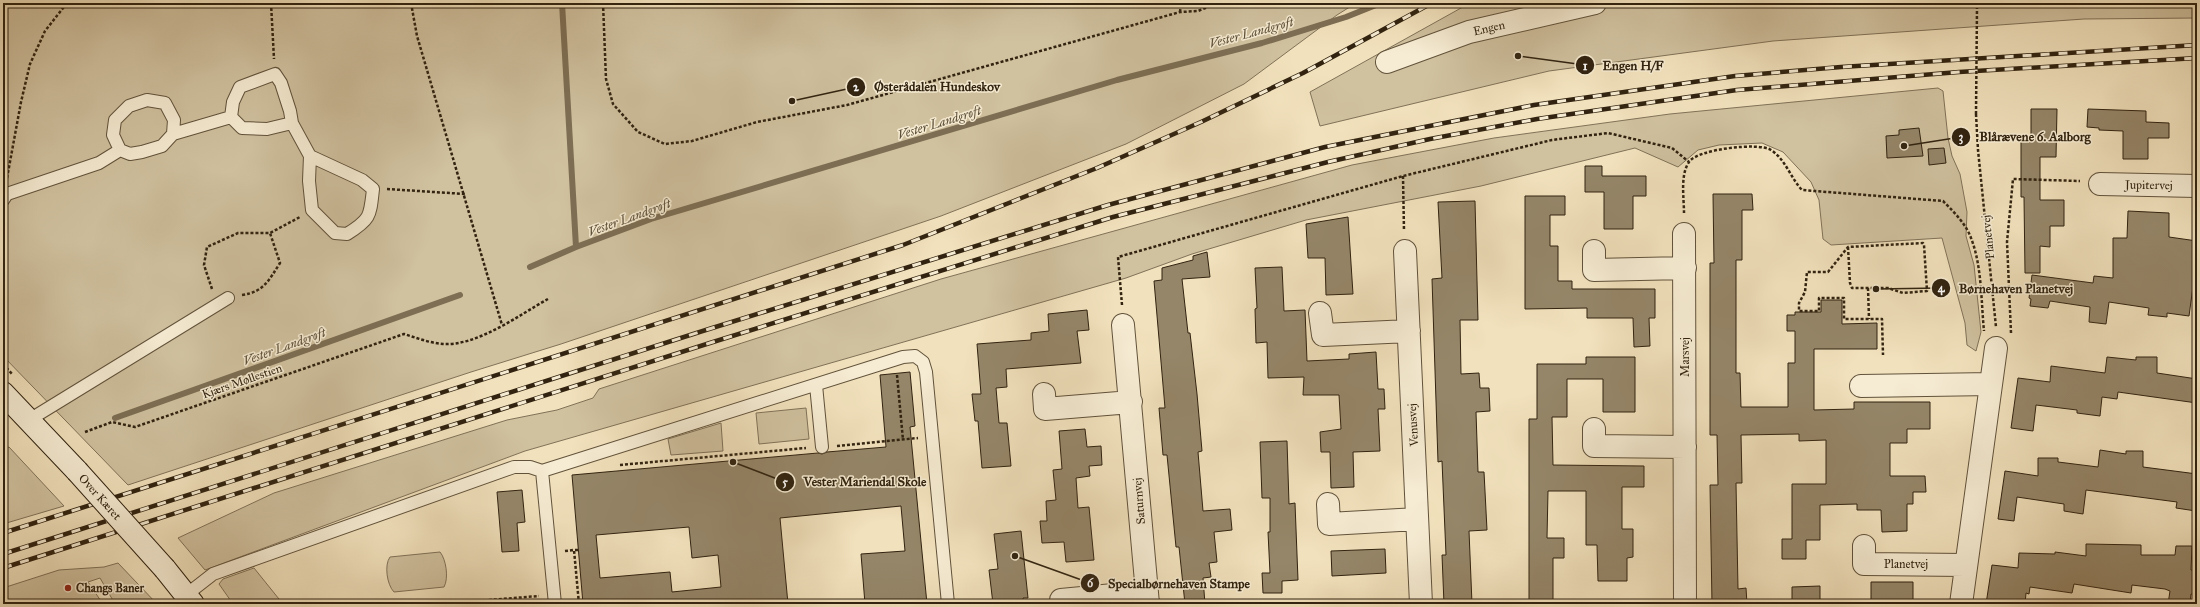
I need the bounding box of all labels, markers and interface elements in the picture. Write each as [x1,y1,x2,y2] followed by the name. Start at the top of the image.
[1207,14,1296,52] water label: Vester Landgrøft
[1472,17,1507,39] street label: Engen
[1575,53,1671,78] callout: Engen H/F
[1603,58,1664,74] text: Engen H/F
[1583,59,1588,73] text: 1
[846,74,1008,99] callout: Østerådalen Hundeskov
[874,79,1001,95] text: Østerådalen Hundeskov
[853,80,860,94] text: 2
[895,102,984,143] water label: Vester Landgrøft
[1951,124,2099,149] callout: Blårævene 6. Aalborg
[1979,129,2092,145] text: Blårævene 6. Aalborg
[1959,130,1964,145] text: 3
[2123,178,2173,193] street label: Jupitervej
[586,195,674,240] water label: Vester Landgrøft
[1979,214,1997,260] street label: Planetvej
[1931,275,2082,300] callout: Børnehaven Planetvej
[1938,281,1946,296] text: 4
[1959,281,2073,297] text: Børnehaven Planetvej
[241,324,329,369] water label: Vester Landgrøft
[1678,337,1692,377] street label: Marsvej
[200,361,284,401] street label: Kjærs Møllestien
[1405,403,1421,448] street label: Venusvej
[775,469,934,494] callout: Vester Mariendal Skole
[76,471,125,523] street label: Over Kæret
[803,474,927,490] text: Vester Mariendal Skole
[782,475,788,489] text: 5
[1130,477,1148,525] street label: Saturnvej
[1884,557,1928,571] street label: Planetvej
[1080,571,1258,596] callout: Specialbørnehaven Stampe
[1087,576,1094,590] text: 6
[1108,576,1251,592] text: Specialbørnehaven Stampe
[76,581,144,596] place label: Changs Baner
[63,583,73,593] marker: Changs Baner

